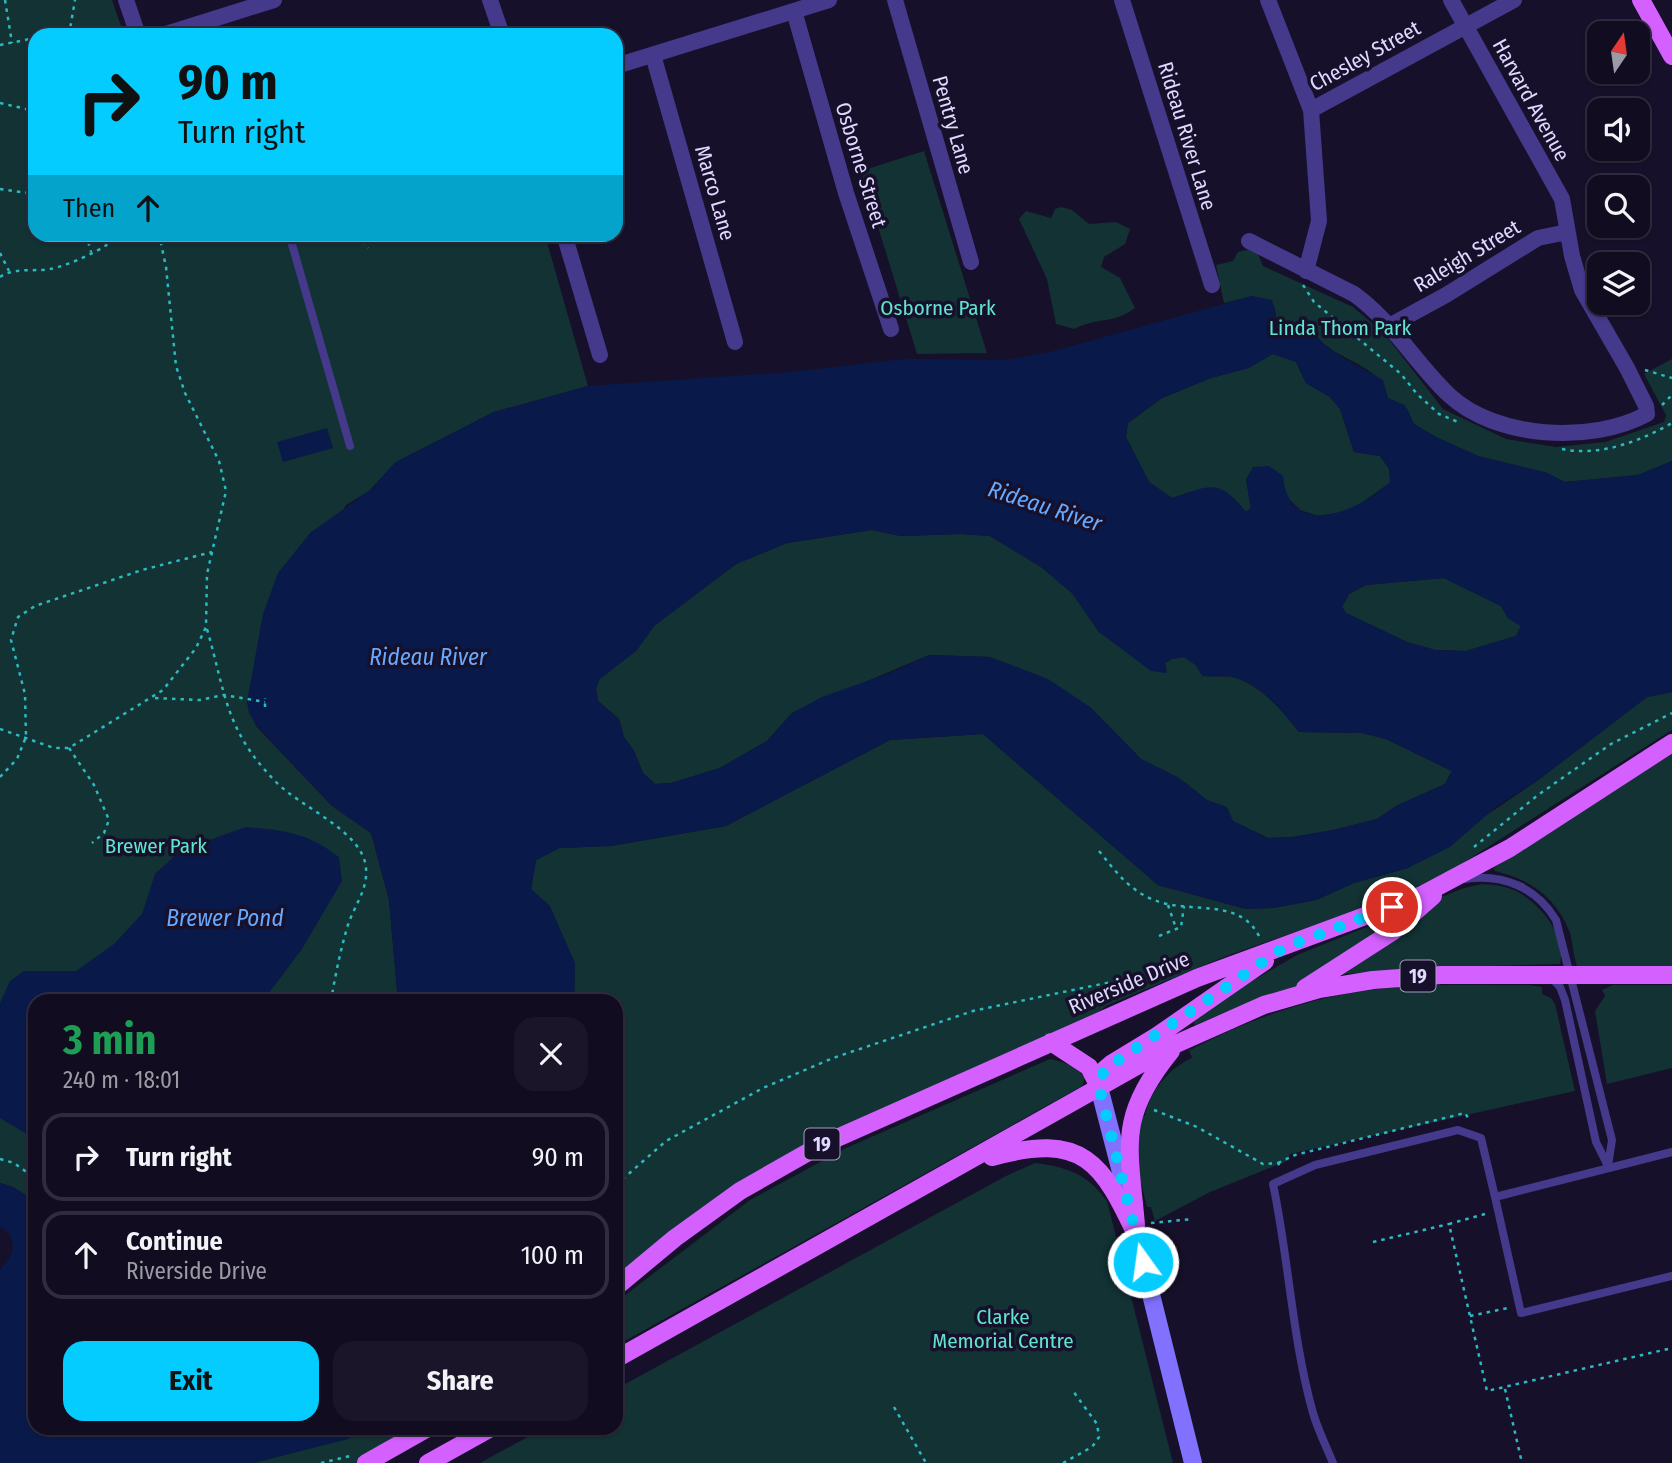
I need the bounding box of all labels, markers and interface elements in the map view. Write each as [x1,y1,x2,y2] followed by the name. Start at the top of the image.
[1305,15,1425,97] street label: Chesley Street
[1587,21,1650,84] north arrow
[1587,21,1650,315] map controls
[1487,34,1575,166] street label: Harvard Avenue
[178,53,278,112] text: 90 m
[63,56,154,147] icon: right
[1152,59,1222,213] street label: Rideau River Lane
[927,73,979,177] street label: Pentry Lane
[1587,98,1650,161] button: sound
[830,99,892,231] street label: Osborne Street
[178,113,305,151] text: Turn right
[689,143,741,243] street label: Marco Lane
[1587,175,1650,238] button: search
[129,189,167,227] icon: ahead
[63,193,115,224] text: Then
[1409,214,1525,298] street label: Raleigh Street
[1587,252,1650,315] button: layers
[880,295,996,321] park label: Osborne Park
[1269,315,1411,341] park label: Linda Thom Park
[985,475,1106,538] water label: Rideau River
[369,643,488,671] water label: Rideau River
[105,833,207,859] park label: Brewer Park
[1362,877,1422,937] pin
[1373,888,1411,926] icon: arrive
[166,904,284,932] water label: Brewer Pond
[1065,946,1193,1020] street label: Riverside Drive
[1400,960,1436,992] road number: 19
[63,1015,157,1065] text: 3 min
[514,1017,588,1091] button: close
[63,1066,180,1094] text: 240 m · 18:01
[804,1128,840,1160] road number: 19
[67,1138,105,1176] icon: right
[126,1142,232,1173] text: Turn right
[532,1142,584,1173] text: 90 m
[1106,1225,1180,1299] position arrow
[126,1226,223,1257] text: Continue
[67,1236,105,1274] icon: ahead
[521,1240,584,1271] text: 100 m
[126,1257,267,1285] text: Riverside Drive
[932,1304,1074,1354] park label: Clarke Memorial Centre
[63,1341,319,1421] button: Exit
[333,1341,588,1421] button: Share

